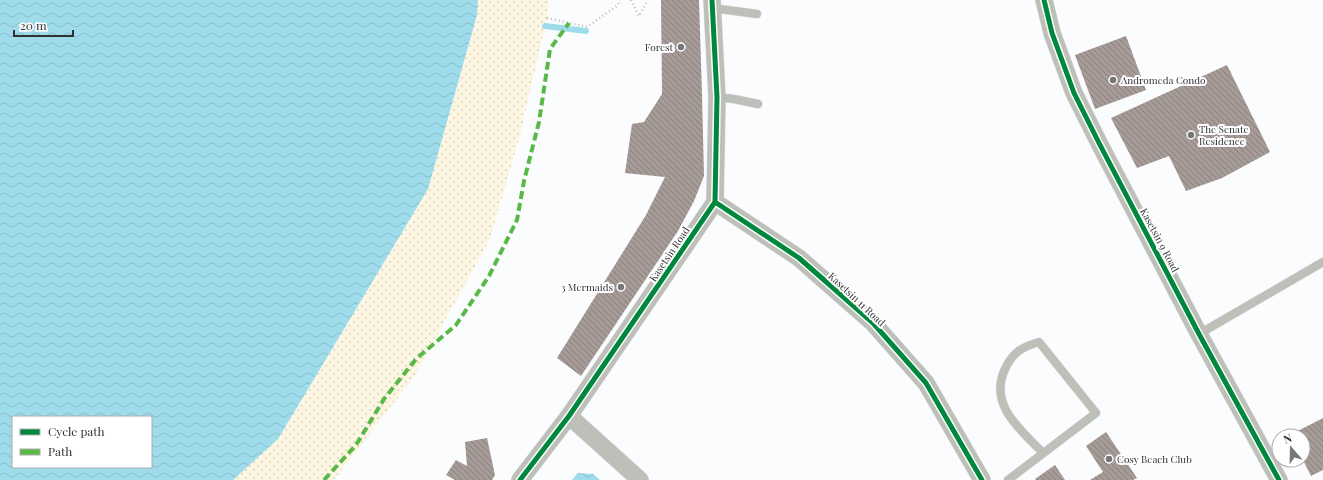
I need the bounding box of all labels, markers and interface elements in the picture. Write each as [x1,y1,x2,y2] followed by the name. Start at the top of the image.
[14,12,73,38] scale bar
[20,17,47,33] text: 20 m
[645,40,673,54] place label: Forest
[676,42,686,52] marker: Forest
[1120,73,1206,87] place label: Andromeda Condo
[1108,75,1118,85] marker: Andromeda Condo
[1199,122,1249,148] place label: The Senate Residence
[1186,130,1196,140] marker: The Senate Residence
[1137,205,1183,275] street label: Kasetsin 9 Road
[646,224,693,284] street label: Kasetsin Road
[825,269,889,329] street label: Kasetsin 11 Road
[561,280,613,294] place label: 3 Mermaids
[616,282,626,292] marker: 3 Mermaids
[12,416,152,468] legend
[48,423,105,439] text: Cycle path
[1271,428,1311,468] north arrow
[1281,430,1294,447] text: N
[48,443,72,459] text: Path
[1117,452,1192,466] place label: Cosy Beach Club
[1104,454,1114,464] marker: Cosy Beach Club

